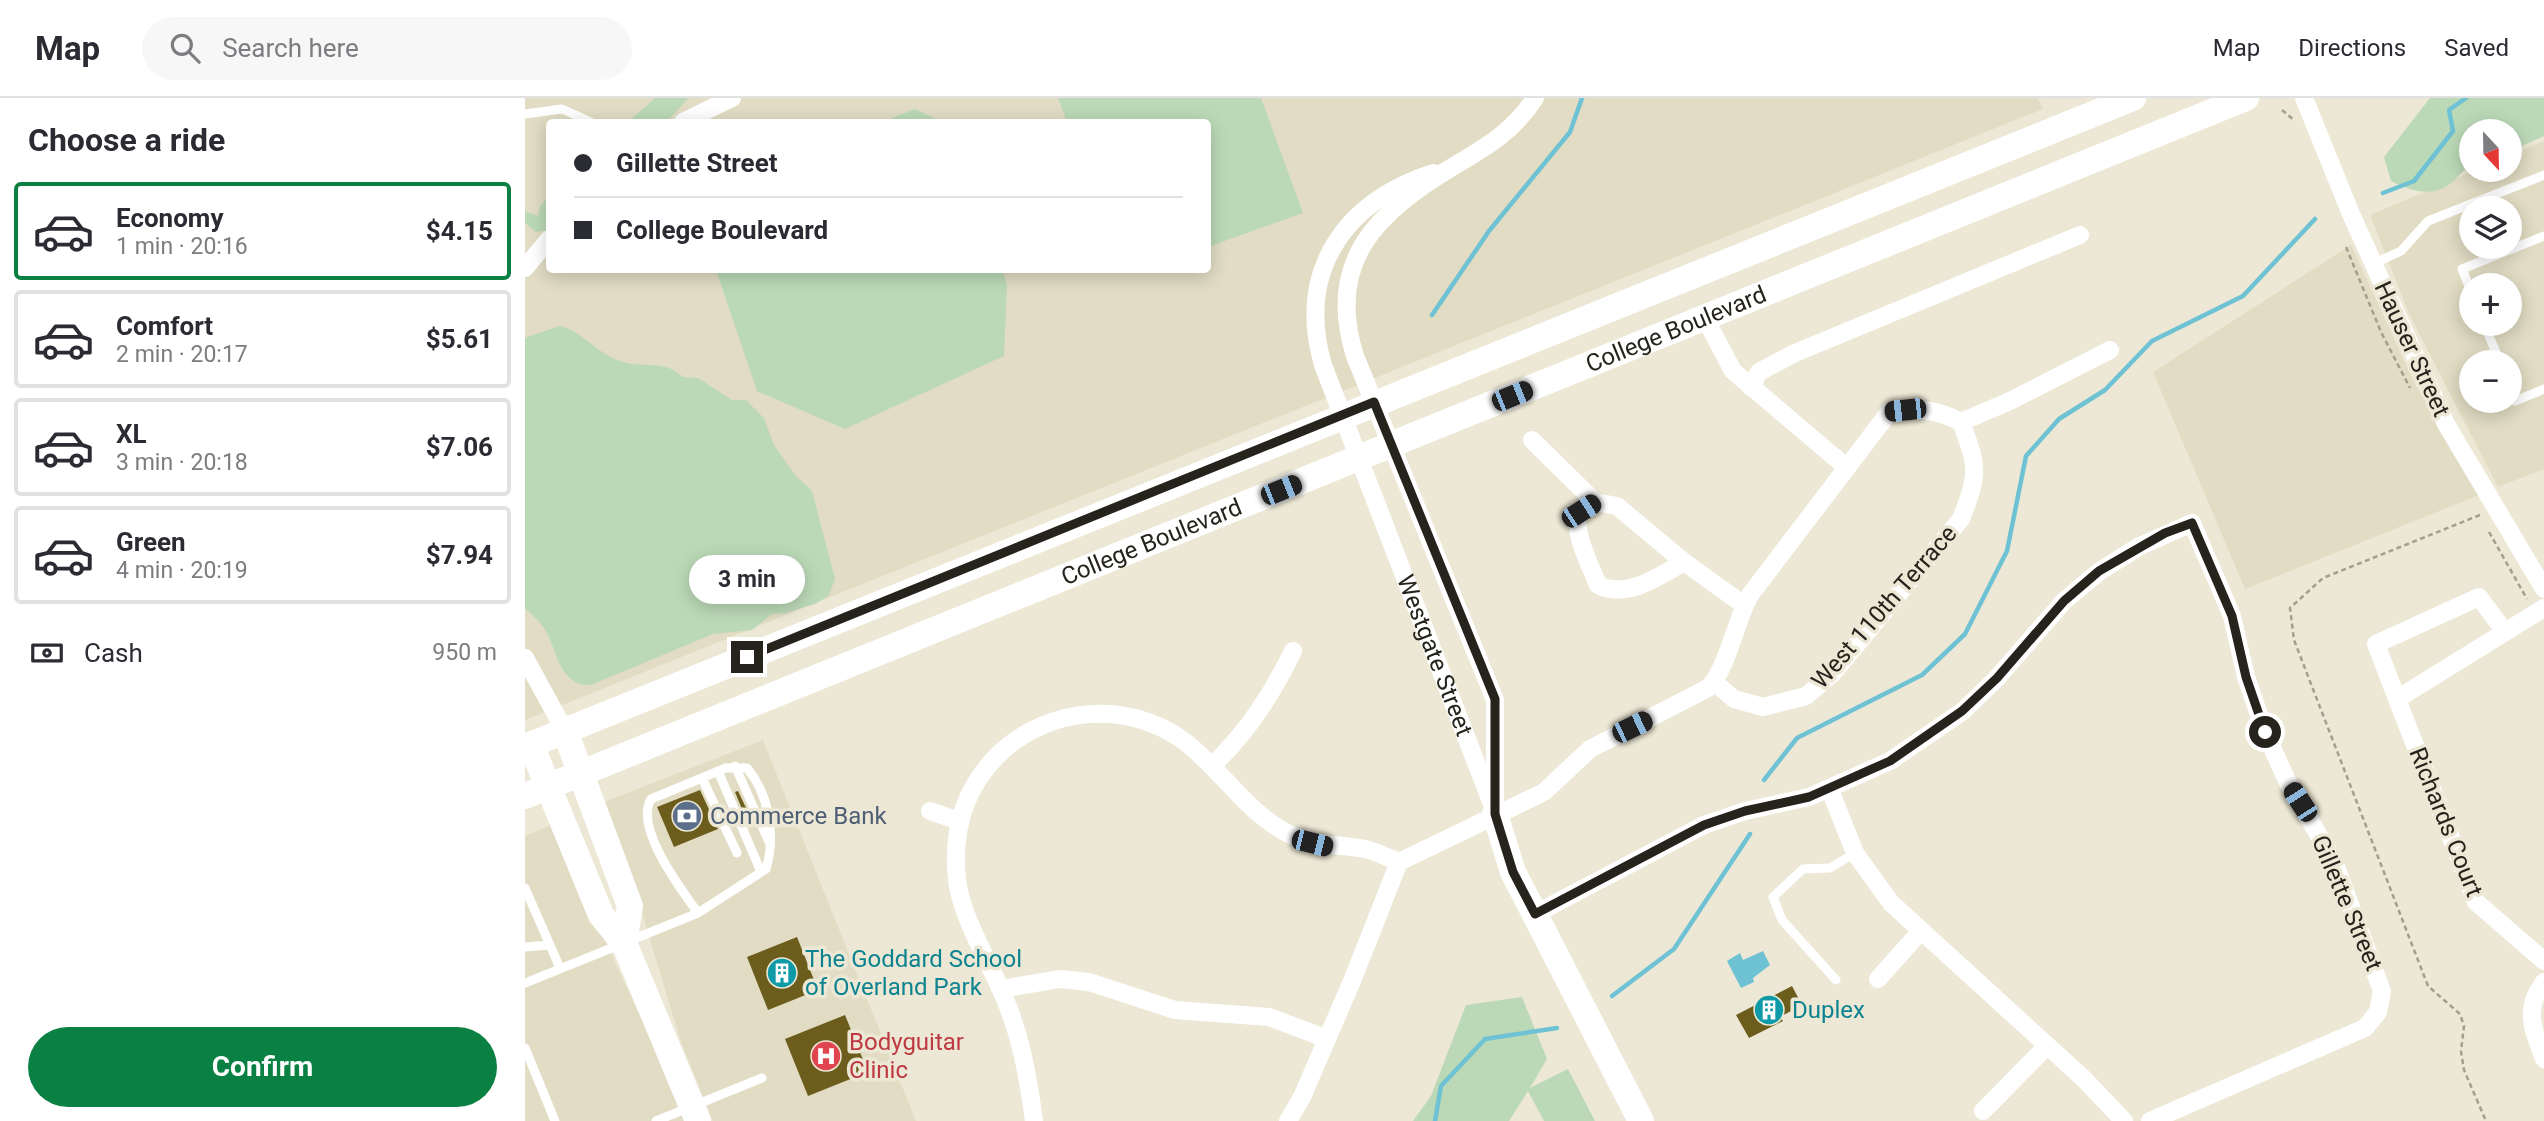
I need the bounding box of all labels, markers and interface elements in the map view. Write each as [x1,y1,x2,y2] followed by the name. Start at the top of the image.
[142,17,632,80] search box
[35,29,100,68] text: Map
[166,29,204,67] icon: search
[222,33,359,63] text: Search here
[2213,34,2260,62] text: Map
[2298,34,2406,62] text: Directions
[2444,34,2509,62] text: Saved
[2459,119,2522,182] north arrow
[2459,119,2522,413] map controls
[28,121,225,159] text: Choose a ride
[616,148,777,178] text: Gillette Street
[2459,196,2522,259] button: layers
[32,200,95,263] icon: car
[116,203,223,233] text: Economy
[616,215,828,245] text: College Boulevard
[426,216,493,246] text: $4.15
[116,233,248,260] text: 1 min · 20:16
[2459,273,2522,336] button: +
[2368,277,2456,421] street label: Hauser Street
[1582,280,1770,378] street label: College Boulevard
[32,308,95,371] icon: car
[116,311,213,341] text: Comfort
[426,324,493,354] text: $5.61
[116,341,248,368] text: 2 min · 20:17
[2459,350,2522,413] button: −
[1489,378,1536,414] car
[1884,397,1927,423] car
[32,416,95,479] icon: car
[116,419,147,449] text: XL
[426,432,493,462] text: $7.06
[116,449,248,476] text: 3 min · 20:18
[1258,472,1305,508] car
[1558,491,1605,531] car
[1057,493,1246,591] street label: College Boulevard
[1806,520,1962,694] street label: West 110th Terrace
[32,524,95,587] icon: car
[116,527,186,557] text: Green
[426,540,493,570] text: $7.94
[689,556,805,604] callout: 3 min
[116,557,248,584] text: 4 min · 20:19
[718,566,776,593] text: 3 min
[1391,571,1479,740] street label: Westgate Street
[28,634,66,672] icon: cash
[84,638,143,668] text: Cash
[432,639,497,666] text: 950 m
[731,641,763,673] route end
[1609,708,1656,746] car
[2249,716,2281,748] route start
[2403,743,2489,901] street label: Richards Court
[2280,779,2321,825] car
[670,799,704,833] bank icon: Commerce Bank
[710,802,888,830] place label: Commerce Bank
[1290,828,1335,858] car
[2306,831,2388,975] street label: Gillette Street
[805,945,1022,1001] place label: The Goddard School of Overland Park
[765,956,799,990] building icon: The Goddard School of Overland Park
[1752,993,1786,1027] building icon: Duplex
[1792,996,1865,1024] place label: Duplex
[28,1027,497,1107] button: Confirm
[849,1028,964,1084] place label: Bodyguitar Clinic
[809,1039,843,1073] hospital icon: Bodyguitar Clinic

